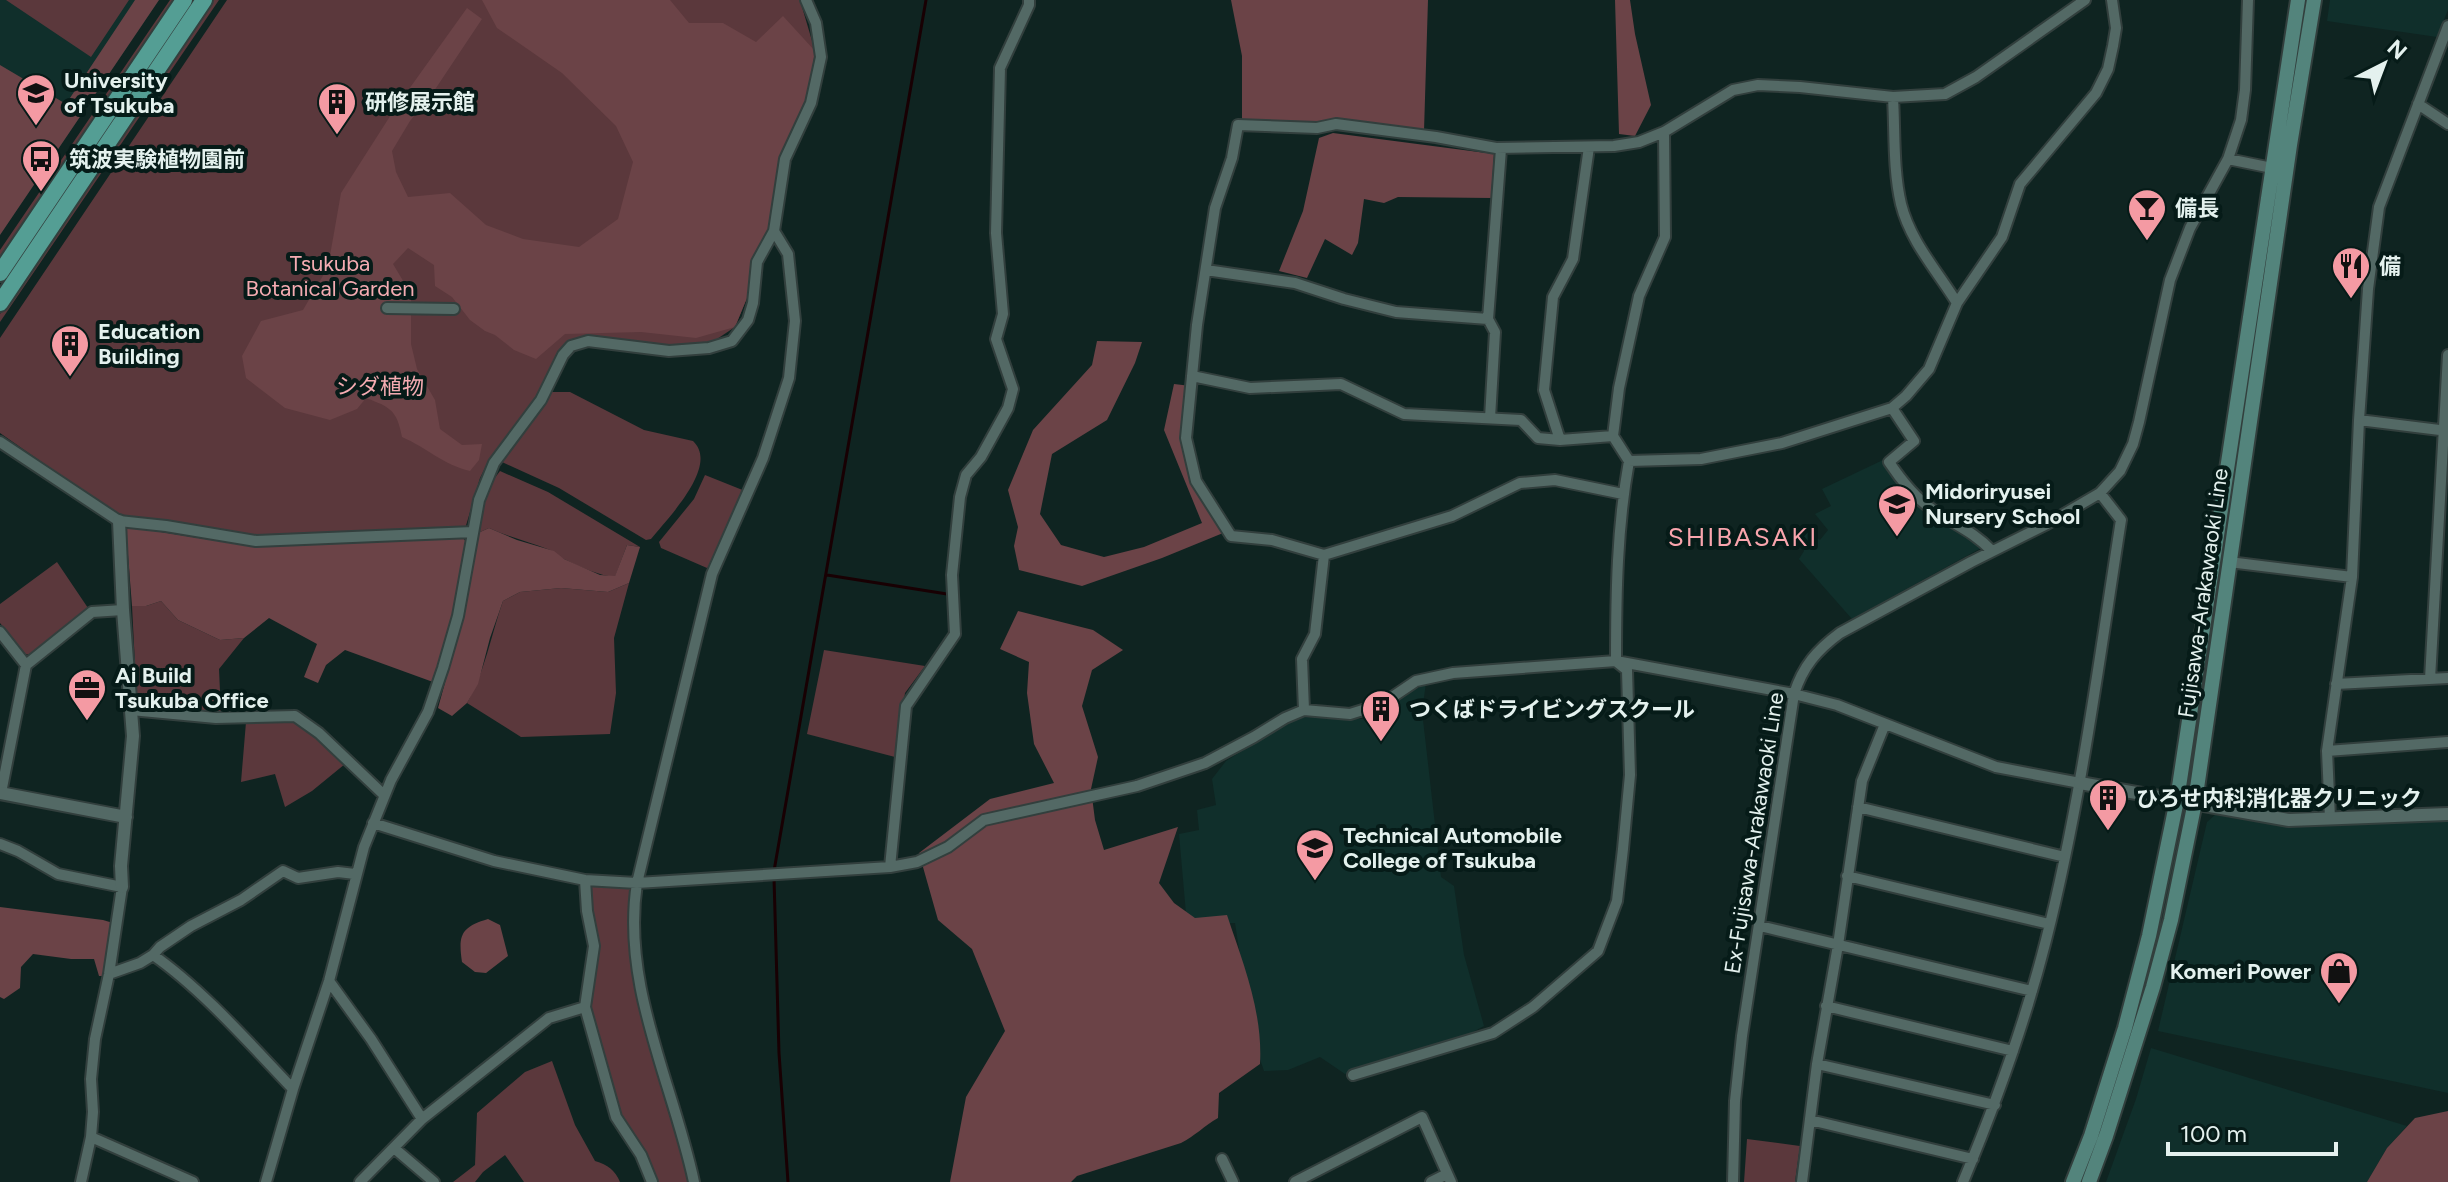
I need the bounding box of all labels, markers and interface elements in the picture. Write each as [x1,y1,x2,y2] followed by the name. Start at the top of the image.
[2344,24,2424,104] north arrow
[2382,34,2412,65] text: N
[64,67,175,119] place label: University of Tsukuba
[15,72,57,127] school or university icon: University of Tsukuba
[316,81,358,136] building icon: 研修展示館
[365,89,475,116] place label: 研修展示館
[20,138,62,193] bus stop icon: 筑波実験植物園前
[69,146,245,173] place label: 筑波実験植物園前
[2126,187,2168,242] bar icon: 備長
[2175,195,2219,222] place label: 備長
[2330,245,2372,300] restaurant icon: 備
[245,250,415,302] park label: Tsukuba Botanical Garden
[2379,253,2401,280] place label: 備
[98,318,200,370] place label: Education Building
[49,323,91,378] building icon: Education Building
[336,373,424,400] park label: シダ植物
[2172,466,2234,720] street label: Fujisawa-Arakawaoki Line
[1925,478,2080,530] place label: Midoriryusei Nursery School
[1876,483,1918,538] school or university icon: Midoriryusei Nursery School
[1668,521,1818,553] district label: SHIBASAKI
[115,662,269,714] place label: Ai Build Tsukuba Office
[66,667,108,722] office icon: Ai Build Tsukuba Office
[1360,688,1402,743] building icon: つくばドライビングスクール
[1718,690,1790,976] street label: Ex-Fujisawa-Arakawaoki Line
[1409,696,1695,723] place label: つくばドライビングスクール
[2087,777,2129,832] building icon: ひろせ内科消化器クリニック
[2136,785,2422,812] place label: ひろせ内科消化器クリニック
[1343,822,1562,874] place label: Technical Automobile College of Tsukuba
[1294,827,1336,882] school or university icon: Technical Automobile College of Tsukuba
[2318,950,2360,1005] shop icon: Komeri Power
[2170,958,2312,985] place label: Komeri Power
[2168,1106,2336,1156] scale bar
[2180,1119,2247,1148] text: 100 m

